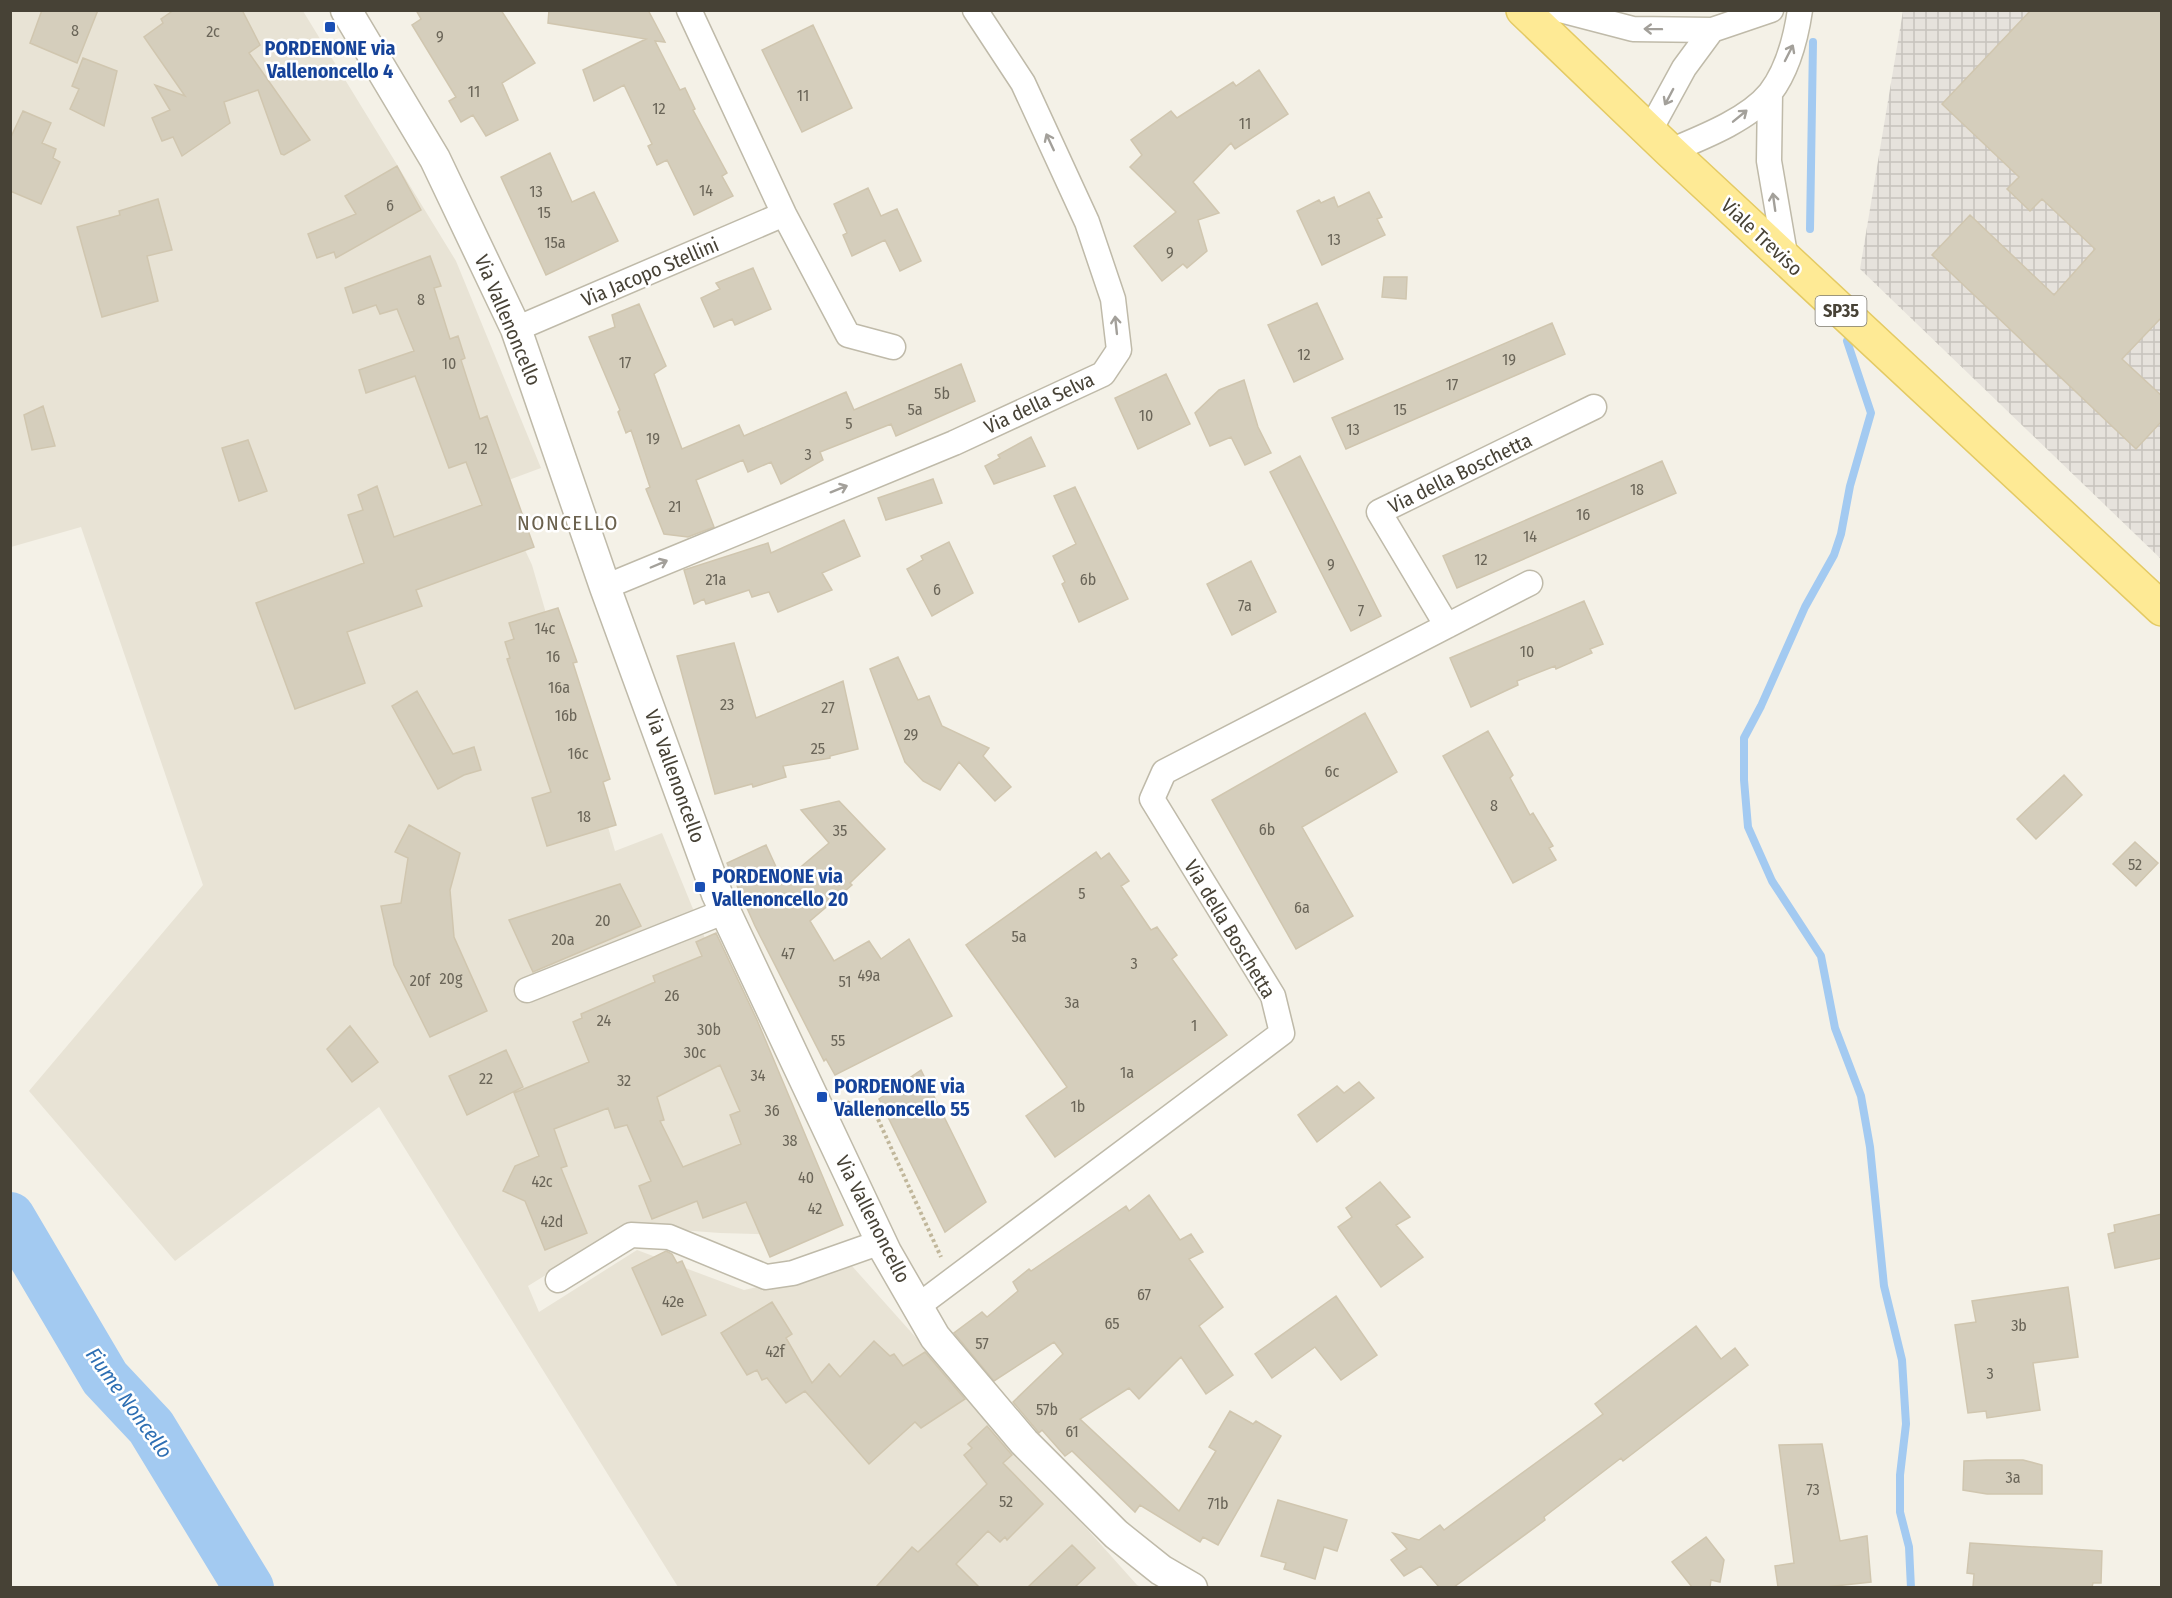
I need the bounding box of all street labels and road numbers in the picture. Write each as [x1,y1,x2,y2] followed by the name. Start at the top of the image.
[1716,193,1808,281] street label: Viale Treviso
[578,232,722,312] street label: Via Jacopo Stellini
[470,251,546,389] street label: Via Vallenoncello
[1816,296,1866,326] road number: SP35
[980,367,1098,439] street label: Via della Selva
[1384,428,1536,518] street label: Via della Boschetta
[640,706,710,846] street label: Via Vallenoncello
[1179,856,1281,1002] street label: Via della Boschetta
[831,1151,915,1287] street label: Via Vallenoncello

